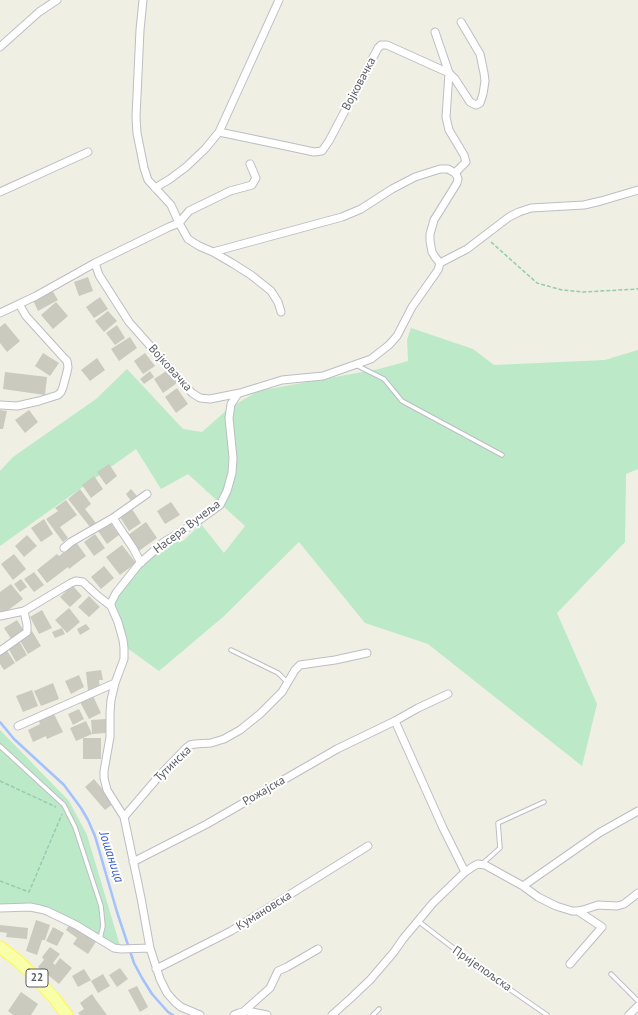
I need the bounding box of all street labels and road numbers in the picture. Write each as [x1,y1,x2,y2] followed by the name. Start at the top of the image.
[339,55,379,113] street label: Војковачка
[145,342,195,394] street label: Војковачка
[151,497,223,557] street label: Насера Вучеља
[152,743,194,785] street label: Тутинска
[240,773,288,809] street label: Рожајска
[234,888,294,934] street label: Кумановска
[450,943,514,995] street label: Пријепољска
[26,969,48,987] road number: 22

